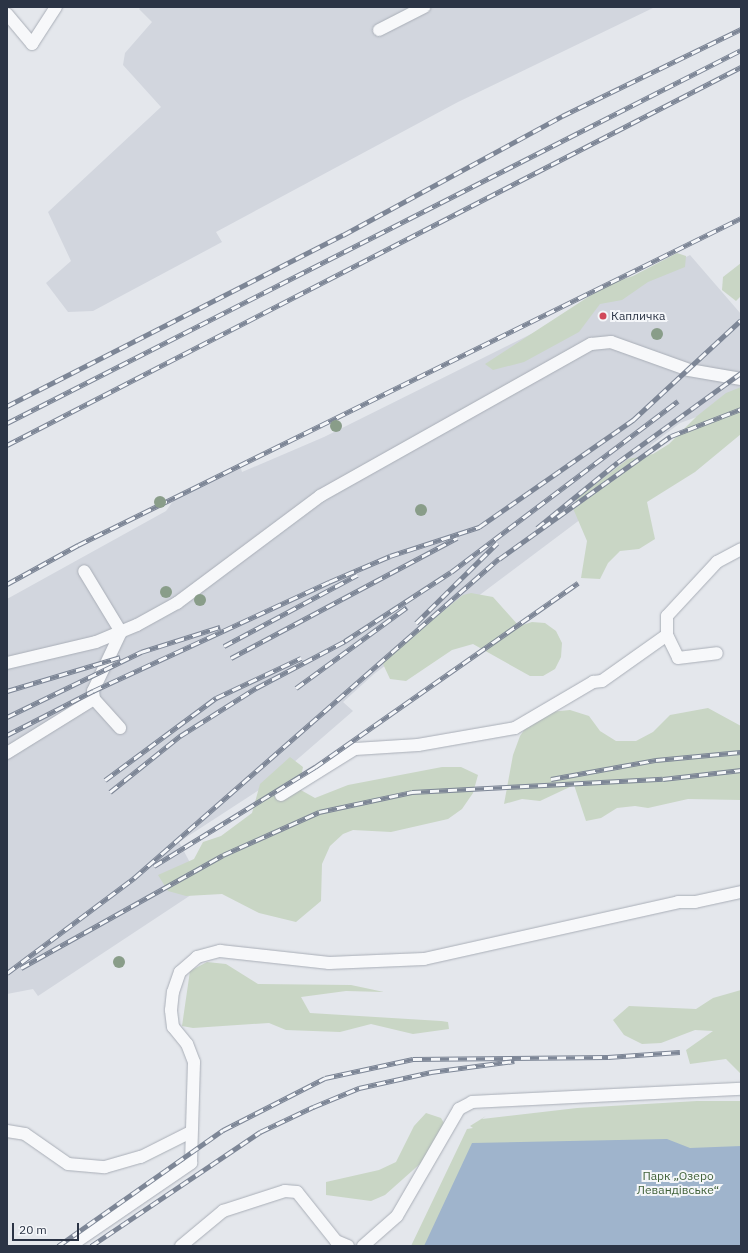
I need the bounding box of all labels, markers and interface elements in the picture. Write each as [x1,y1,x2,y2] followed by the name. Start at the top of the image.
[611,309,665,323] place label: Капличка
[598,311,608,321] marker: Капличка
[637,1169,719,1197] park label: Парк „Озеро Левандівське“
[14,1215,81,1241] scale bar
[19,1222,47,1237] text: 20 m

